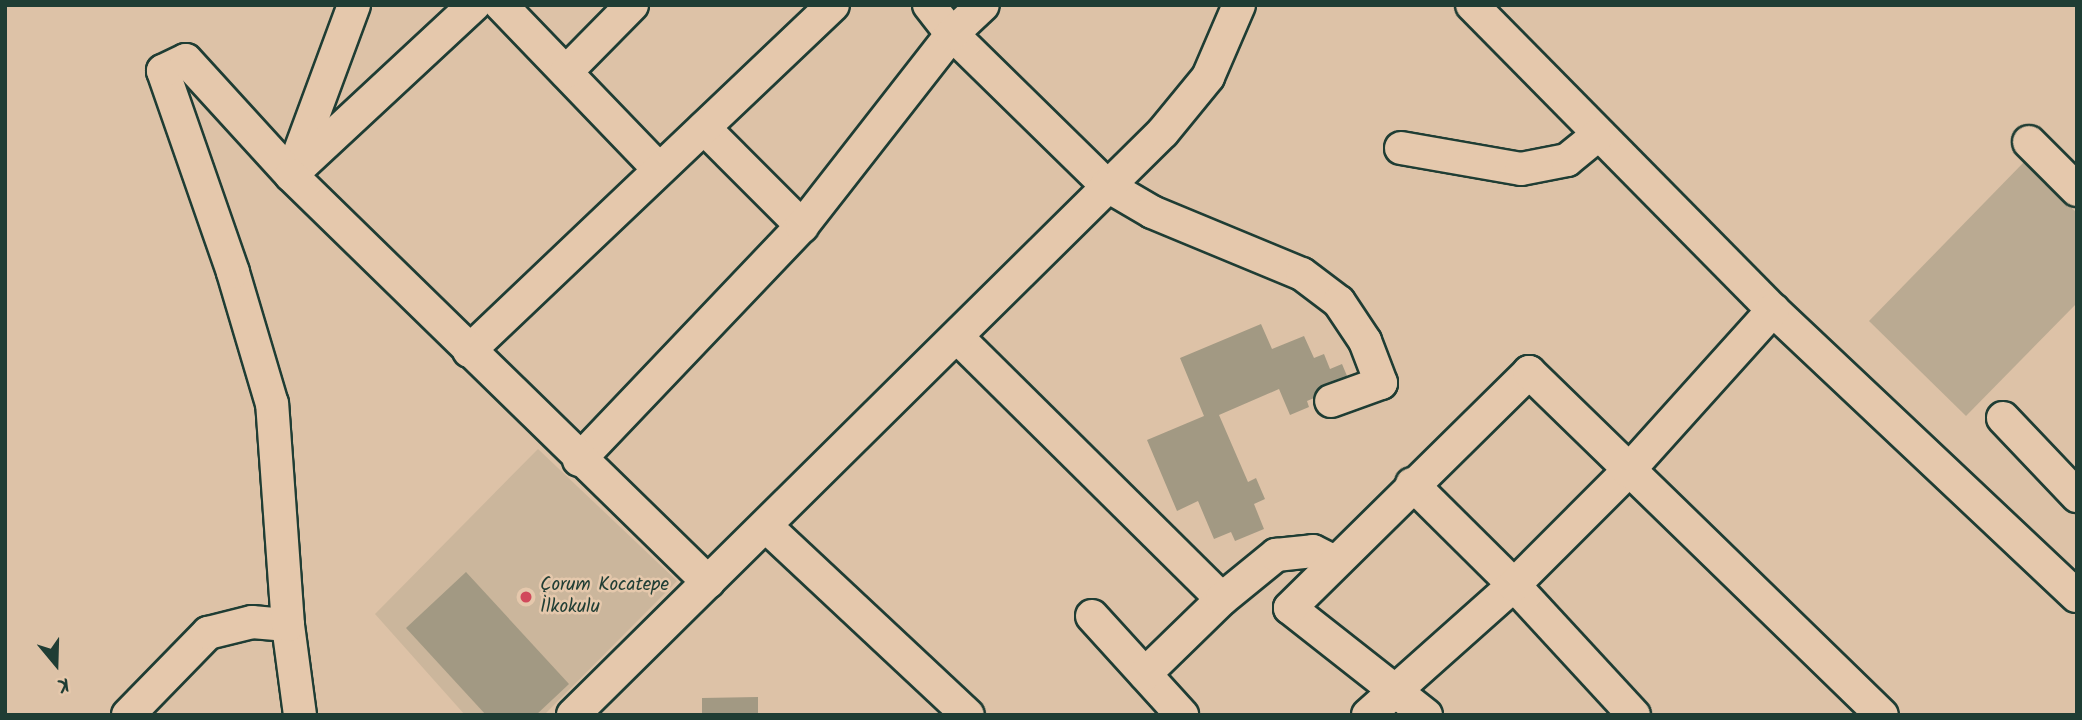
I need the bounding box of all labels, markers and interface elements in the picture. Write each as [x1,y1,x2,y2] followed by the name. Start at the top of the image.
[540,575,669,619] place label: Çorum Kocatepe İlkokulu
[518,589,534,605] marker: Çorum Kocatepe İlkokulu
[21,629,91,699] north arrow
[53,668,73,700] text: K

